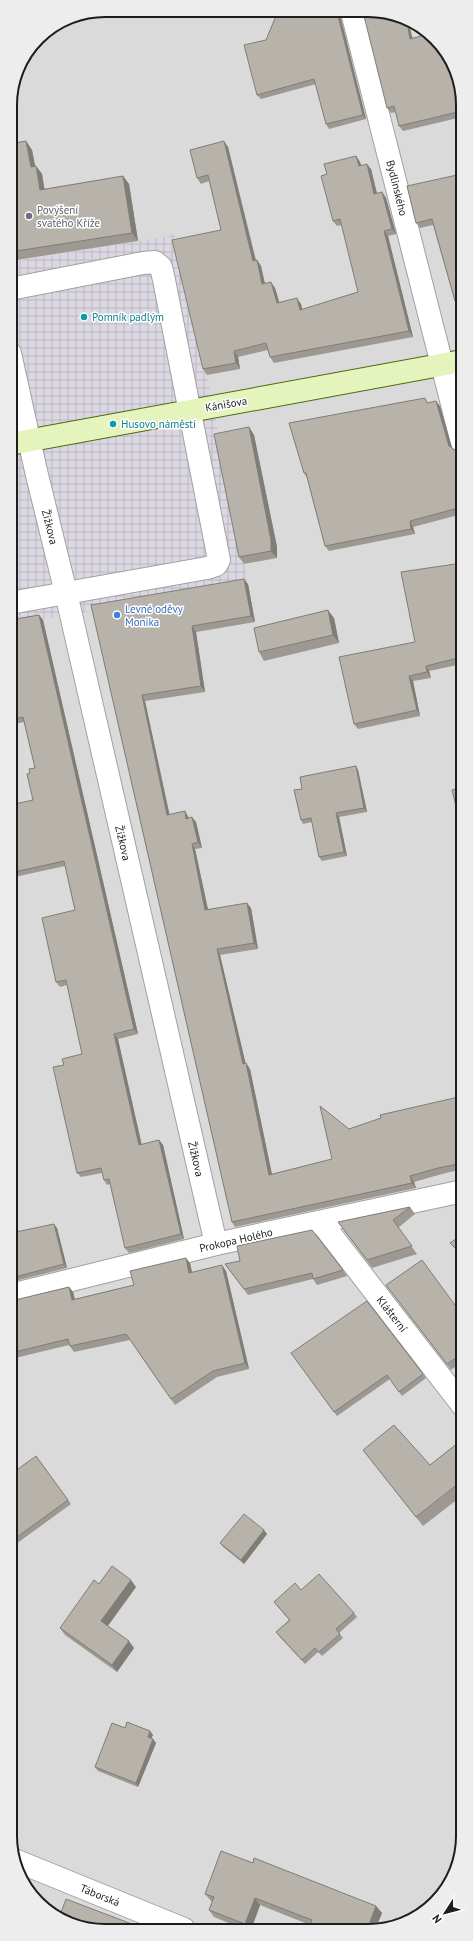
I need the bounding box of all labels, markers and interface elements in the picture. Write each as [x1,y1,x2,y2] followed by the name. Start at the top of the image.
[383,159,411,217] street label: Bydlinského
[37,203,101,230] place label: Povýšení svatého Kříže
[24,211,34,221] marker: Povýšení svatého Kříže
[92,310,164,324] place label: Pomník padlým
[79,312,89,322] marker: Pomník padlým
[204,393,248,415] street label: Kánišova
[121,417,196,431] place label: Husovo náměstí
[108,419,118,429] marker: Husovo náměstí
[39,508,61,546] street label: Žižkova
[125,602,184,629] place label: Levné oděvy Monika
[112,610,122,620] marker: Levné oděvy Monika
[112,824,134,862] street label: Žižkova
[185,1140,207,1178] street label: Žižkova
[198,1225,274,1255] street label: Prokopa Holého
[374,1293,410,1335] street label: Klášterní
[78,1881,122,1909] street label: Táborská
[425,1893,465,1933] north arrow
[429,1912,445,1926] text: N

